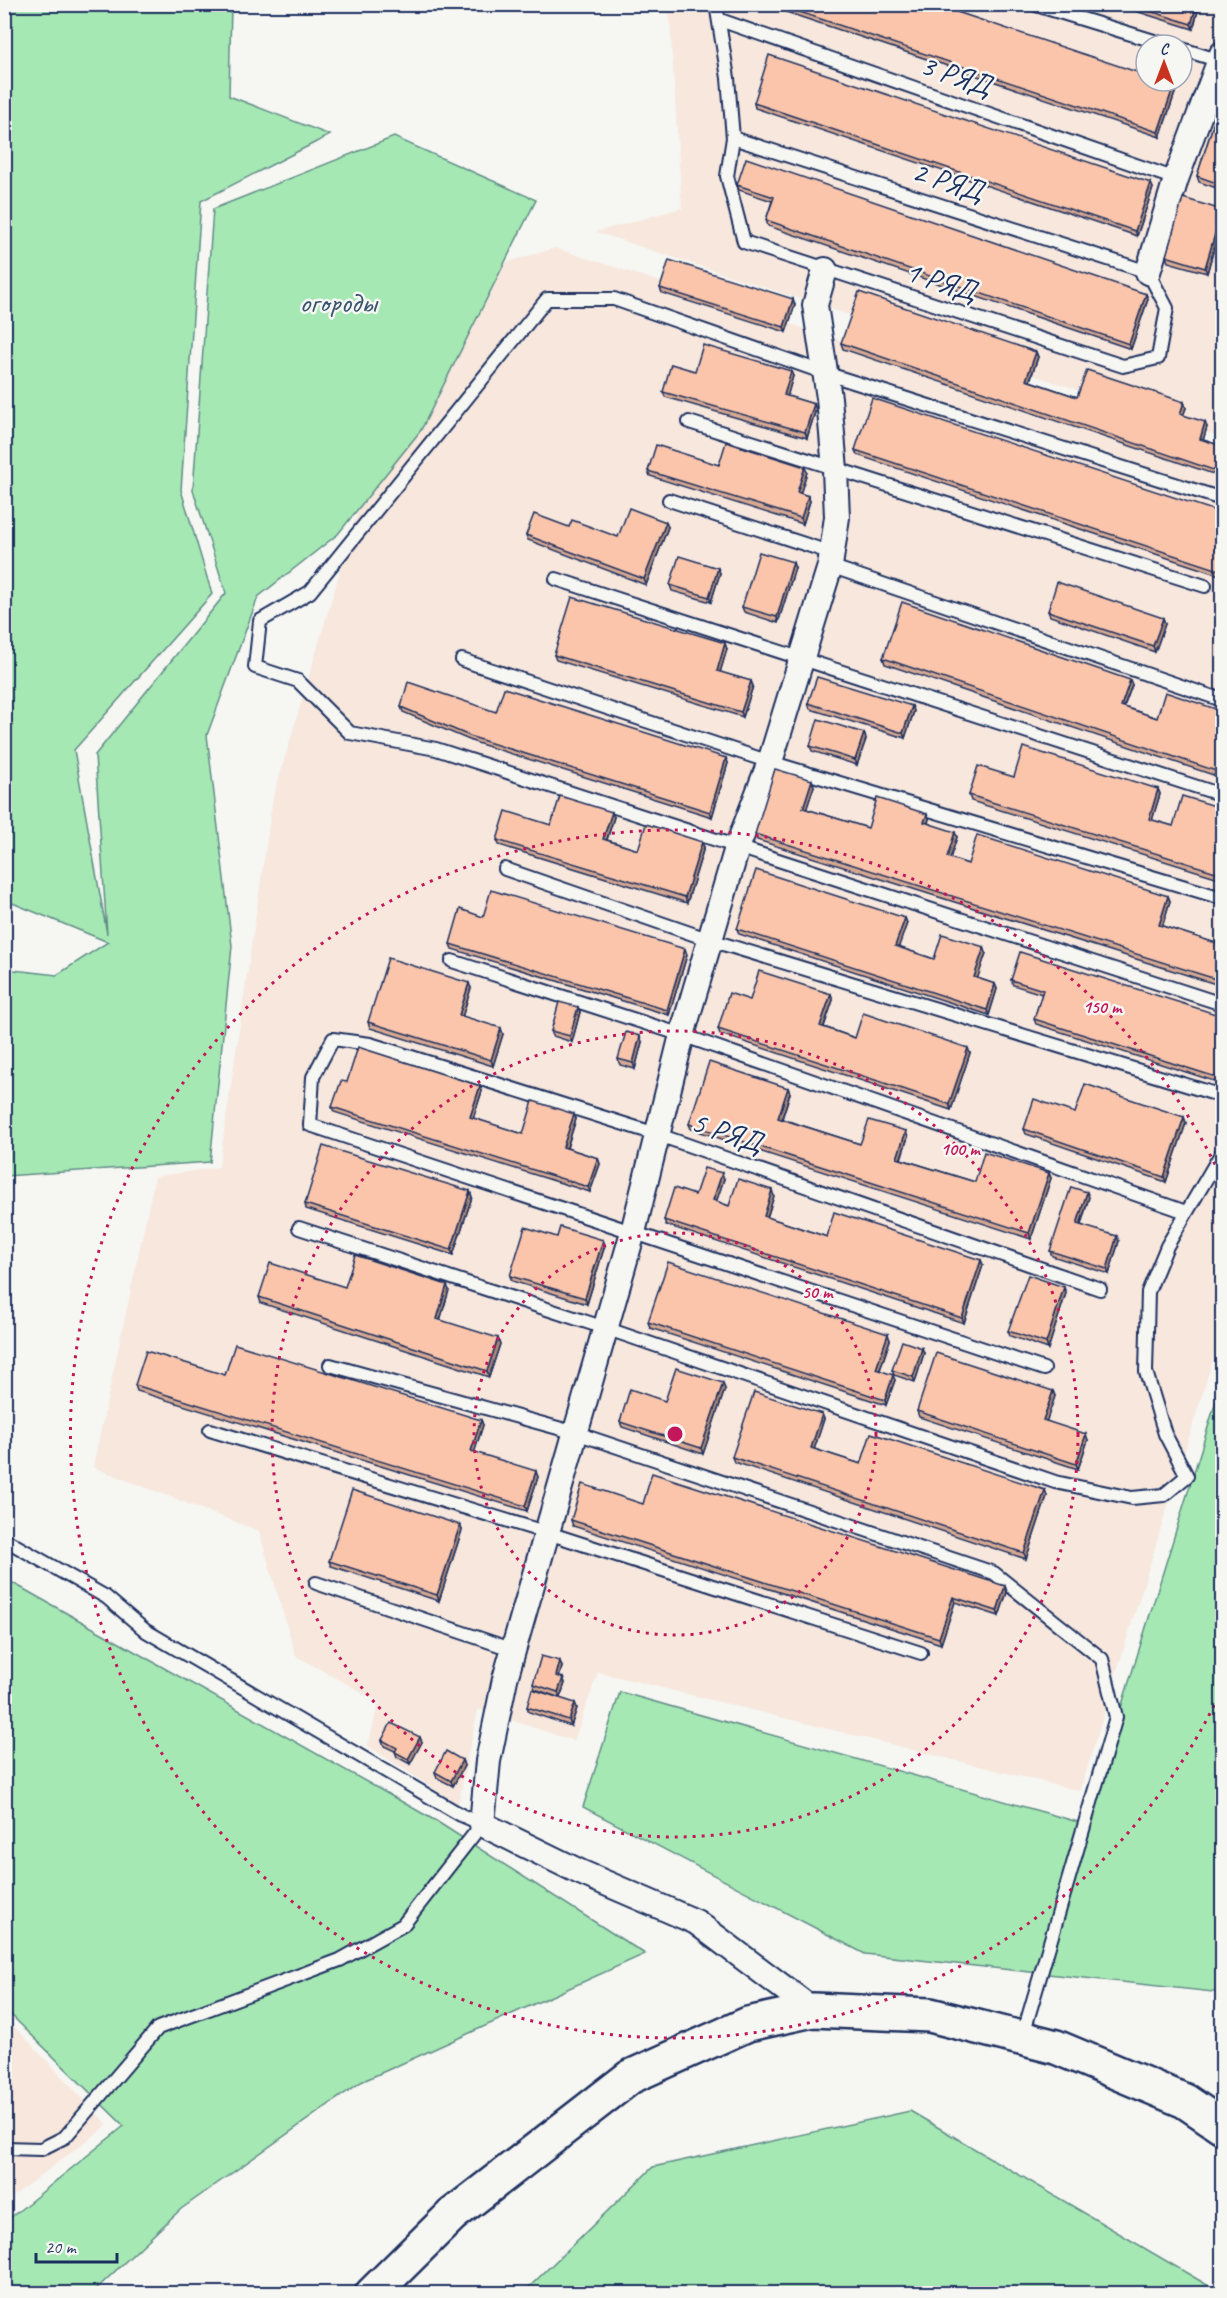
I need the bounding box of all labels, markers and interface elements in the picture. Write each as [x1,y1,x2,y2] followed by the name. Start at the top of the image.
[1134,33,1194,93] north arrow
[1160,39,1170,59] text: С
[916,45,998,105] street label: 3 РЯД
[908,152,990,211] street label: 2 РЯД
[901,252,983,311] street label: 1 РЯД
[299,283,379,321] park label: огороды
[1083,996,1123,1018] text: 150 m
[687,1102,769,1162] street label: 5 РЯД
[941,1138,981,1160] text: 100 m
[802,1281,834,1303] text: 50 m
[665,1424,685,1444] centre of rings
[36,2226,117,2264] scale bar
[45,2236,78,2258] text: 20 m

